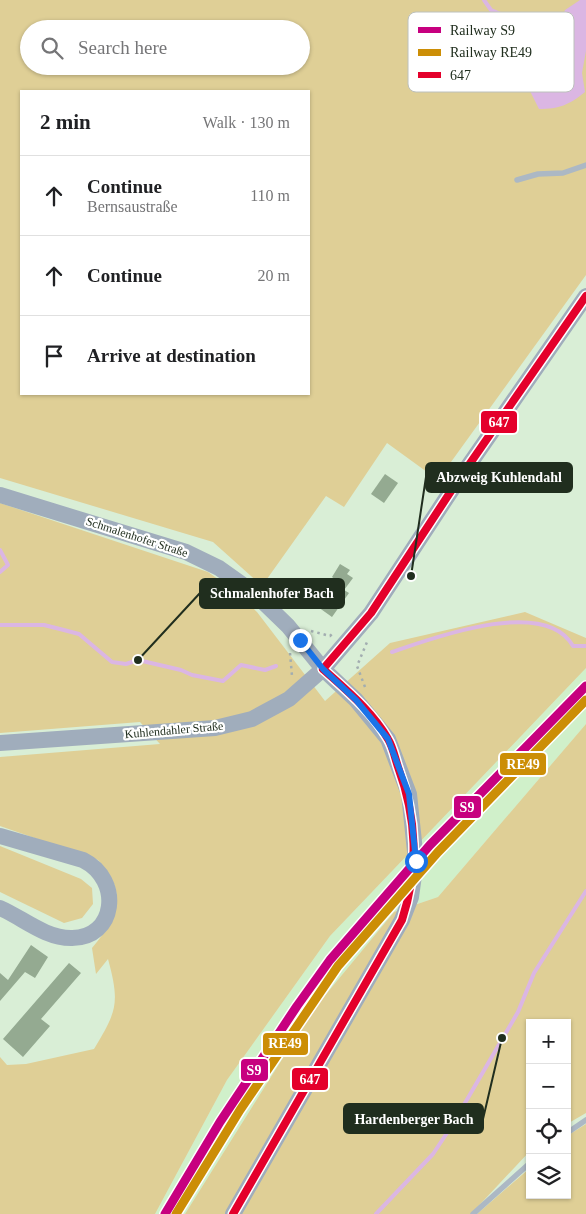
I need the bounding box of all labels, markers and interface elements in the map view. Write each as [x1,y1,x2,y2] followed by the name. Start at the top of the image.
[408,12,574,92] legend
[20,20,310,75] search box
[450,23,515,38] text: Railway S9
[38,34,66,62] icon: search
[78,37,167,58] text: Search here
[450,45,532,60] text: Railway RE49
[450,68,471,83] text: 647
[40,110,91,134] text: 2 min
[203,114,290,131] text: Walk · 130 m
[87,176,162,197] text: Continue
[40,182,68,210] icon: ahead
[250,187,290,204] text: 110 m
[87,198,178,215] text: Bernsaustraße
[40,262,68,290] icon: ahead
[87,265,162,286] text: Continue
[258,267,290,284] text: 20 m
[40,342,68,370] icon: arrive
[87,345,256,366] text: Arrive at destination
[480,410,518,434] line badge: 647
[489,415,510,430] text: 647
[426,463,572,492] callout: Abzweig Kuhlendahl
[436,470,562,485] text: Abzweig Kuhlendahl
[84,514,190,560] street label: Schmalenhofer Straße
[200,579,344,608] callout: Schmalenhofer Bach
[210,586,334,601] text: Schmalenhofer Bach
[289,629,312,652] route end
[124,719,224,741] street label: Kuhlendahler Straße
[499,752,547,776] line badge: RE49
[506,757,540,772] text: RE49
[453,795,482,819] line badge: S9
[460,800,474,815] text: S9
[405,850,428,873] route start
[526,1019,571,1199] map controls
[526,1019,571,1064] button: +
[262,1032,309,1056] line badge: RE49
[268,1036,302,1051] text: RE49
[240,1058,269,1082] line badge: S9
[247,1063,261,1078] text: S9
[526,1064,571,1109] button: −
[291,1067,329,1091] line badge: 647
[300,1072,321,1087] text: 647
[344,1104,483,1133] callout: Hardenberger Bach
[526,1109,571,1154] button: locate
[354,1112,474,1127] text: Hardenberger Bach
[526,1154,571,1199] button: layers

